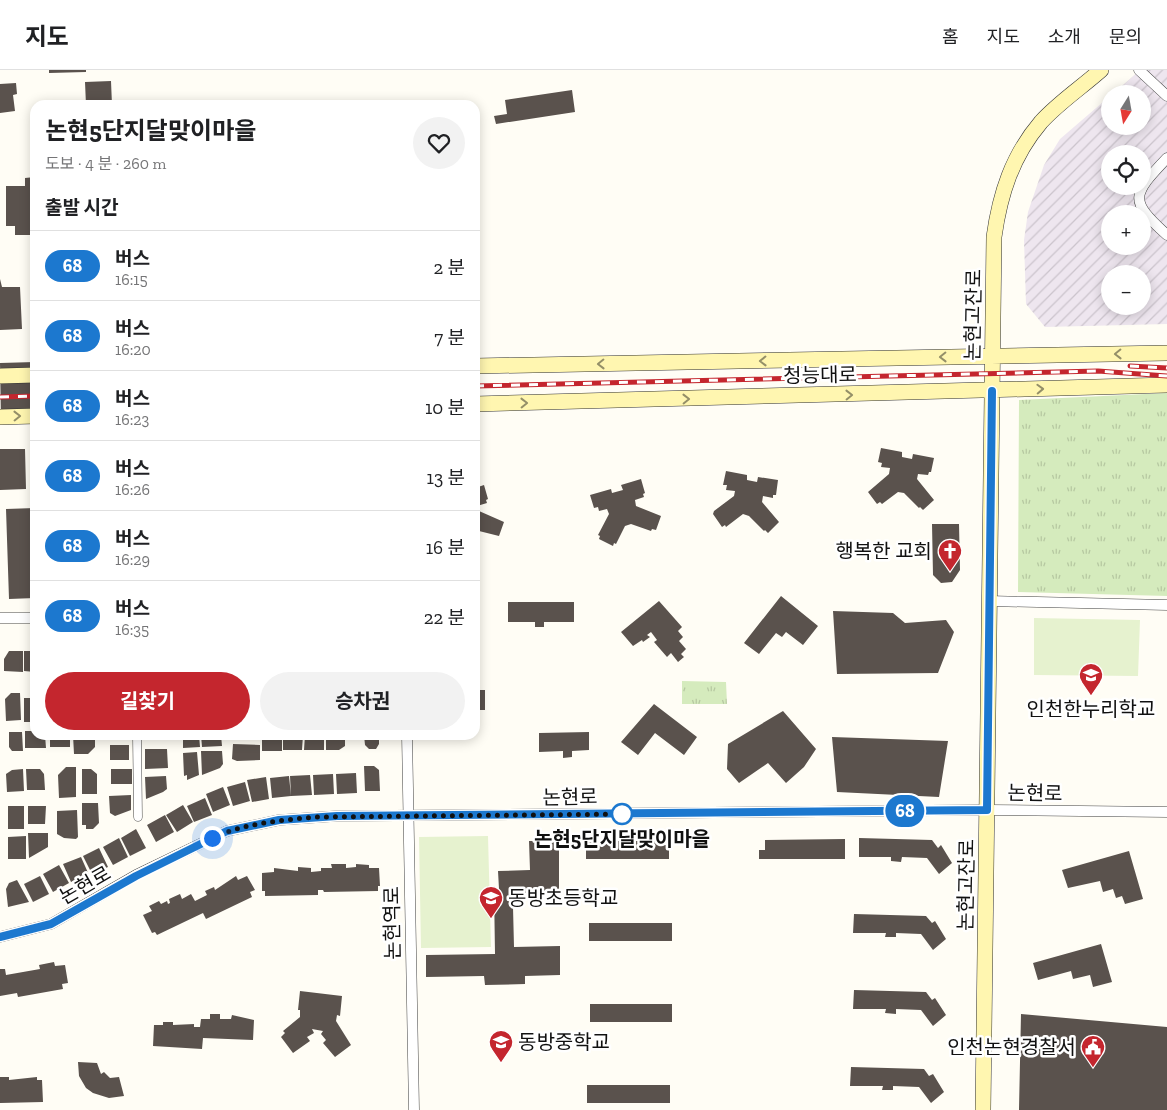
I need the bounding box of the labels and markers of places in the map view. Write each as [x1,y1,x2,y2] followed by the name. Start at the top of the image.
[937,538,963,572] church icon: 행복한 교회
[835,539,932,563] place label: 행복한 교회
[1078,662,1104,696] school or university icon: 인천한누리학교
[1027,697,1155,721] place label: 인천한누리학교
[611,803,633,825] marker: 논현5단지달맞이마을
[534,827,710,851] place label: 논현5단지달맞이마을
[478,885,504,919] school or university icon: 동방초등학교
[508,886,618,910] place label: 동방초등학교
[488,1029,514,1063] school or university icon: 동방중학교
[518,1030,610,1054] place label: 동방중학교
[1080,1034,1106,1068] public building icon: 인천논현경찰서
[947,1035,1076,1059] place label: 인천논현경찰서

